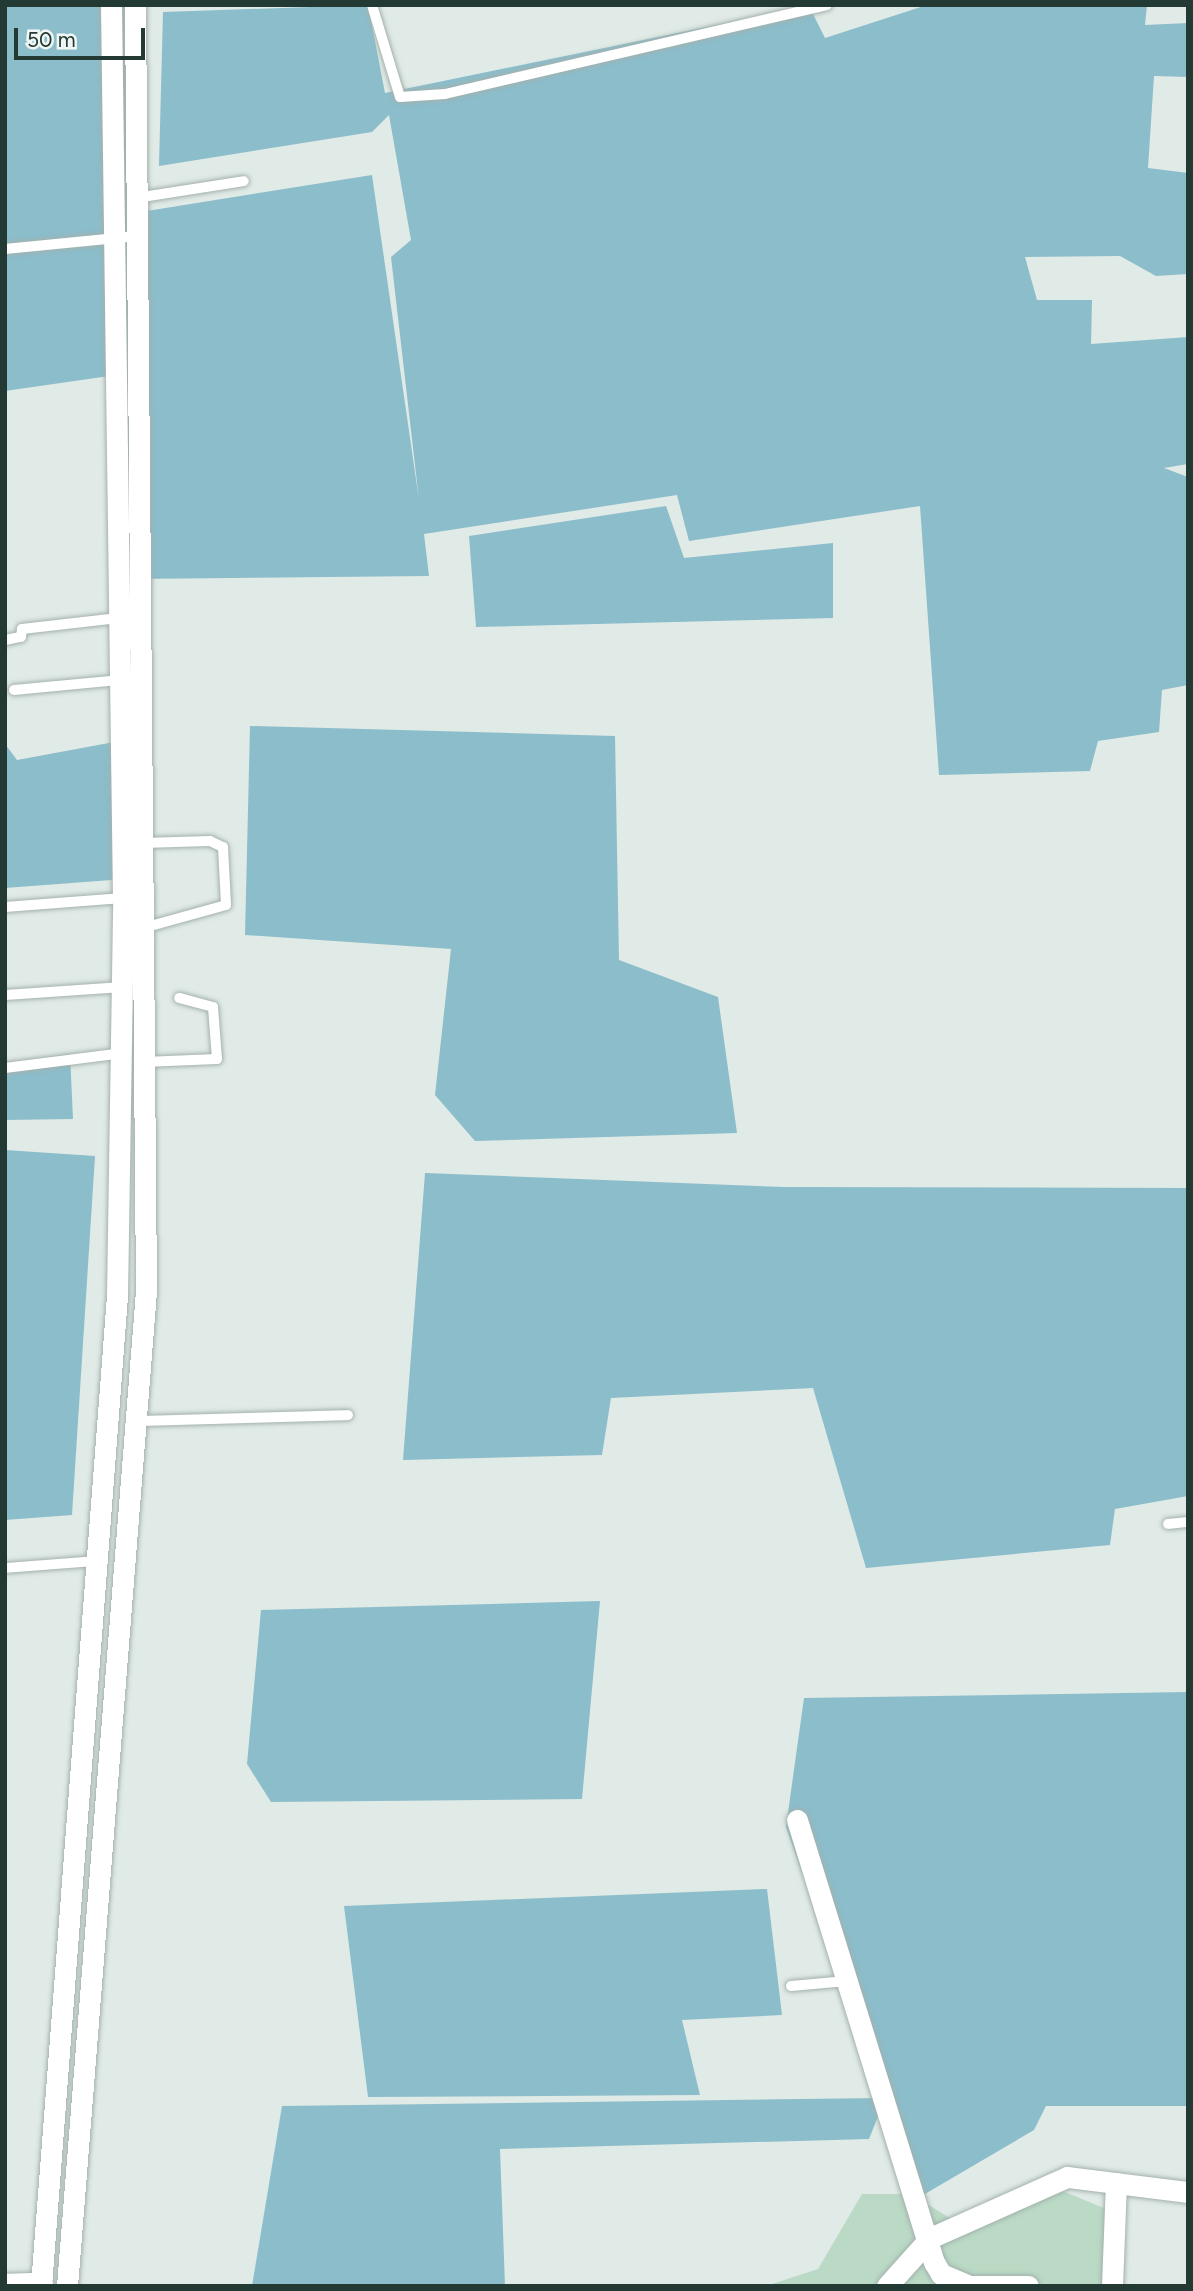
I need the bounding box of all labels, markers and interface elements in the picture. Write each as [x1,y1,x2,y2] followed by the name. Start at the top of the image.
[18,14,149,58] scale bar
[27,27,76,52] text: 50 m

